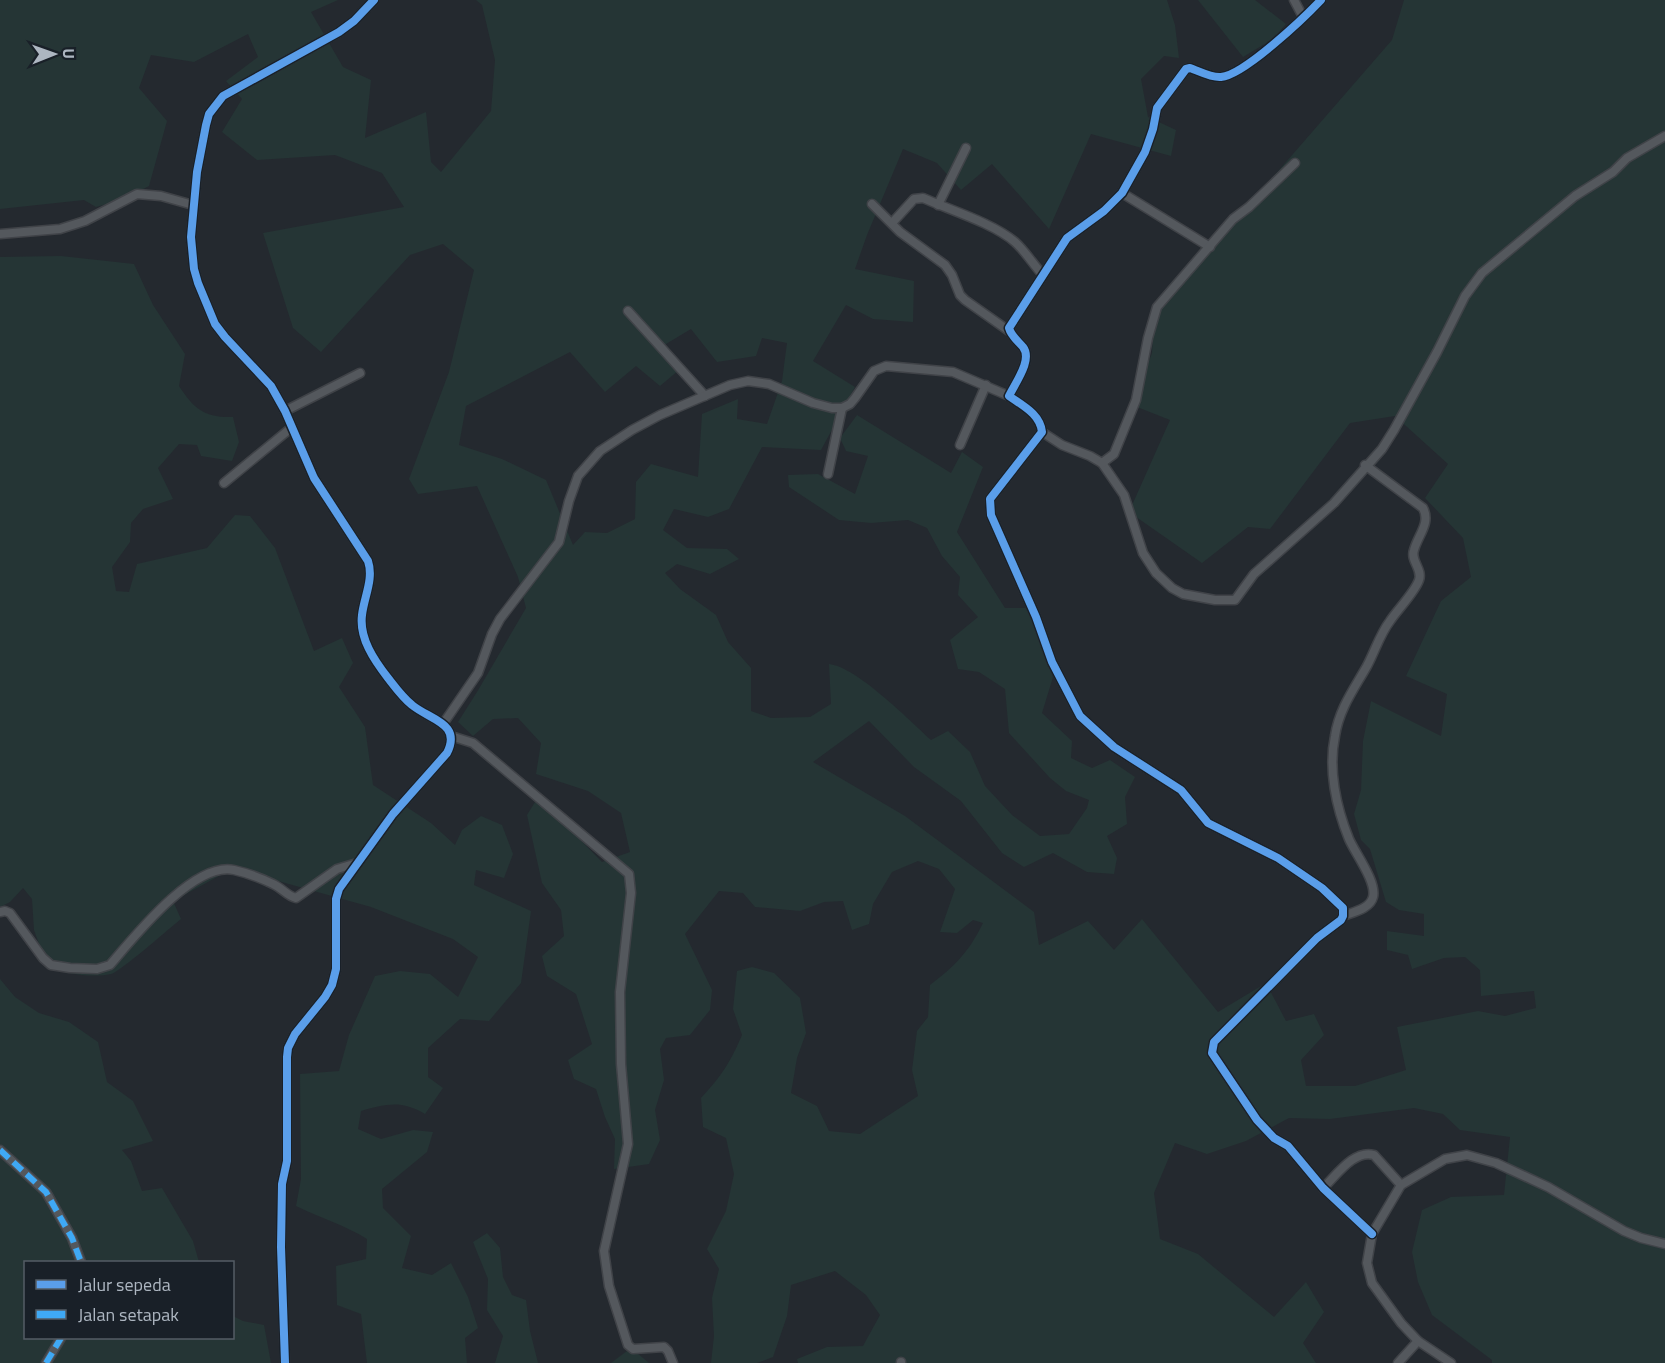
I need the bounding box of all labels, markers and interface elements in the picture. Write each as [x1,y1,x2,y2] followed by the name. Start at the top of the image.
[24,24,84,84] north arrow
[57,48,81,59] text: U
[24,1261,234,1339] legend
[78,1271,171,1298] text: Jalur sepeda
[78,1301,179,1328] text: Jalan setapak

